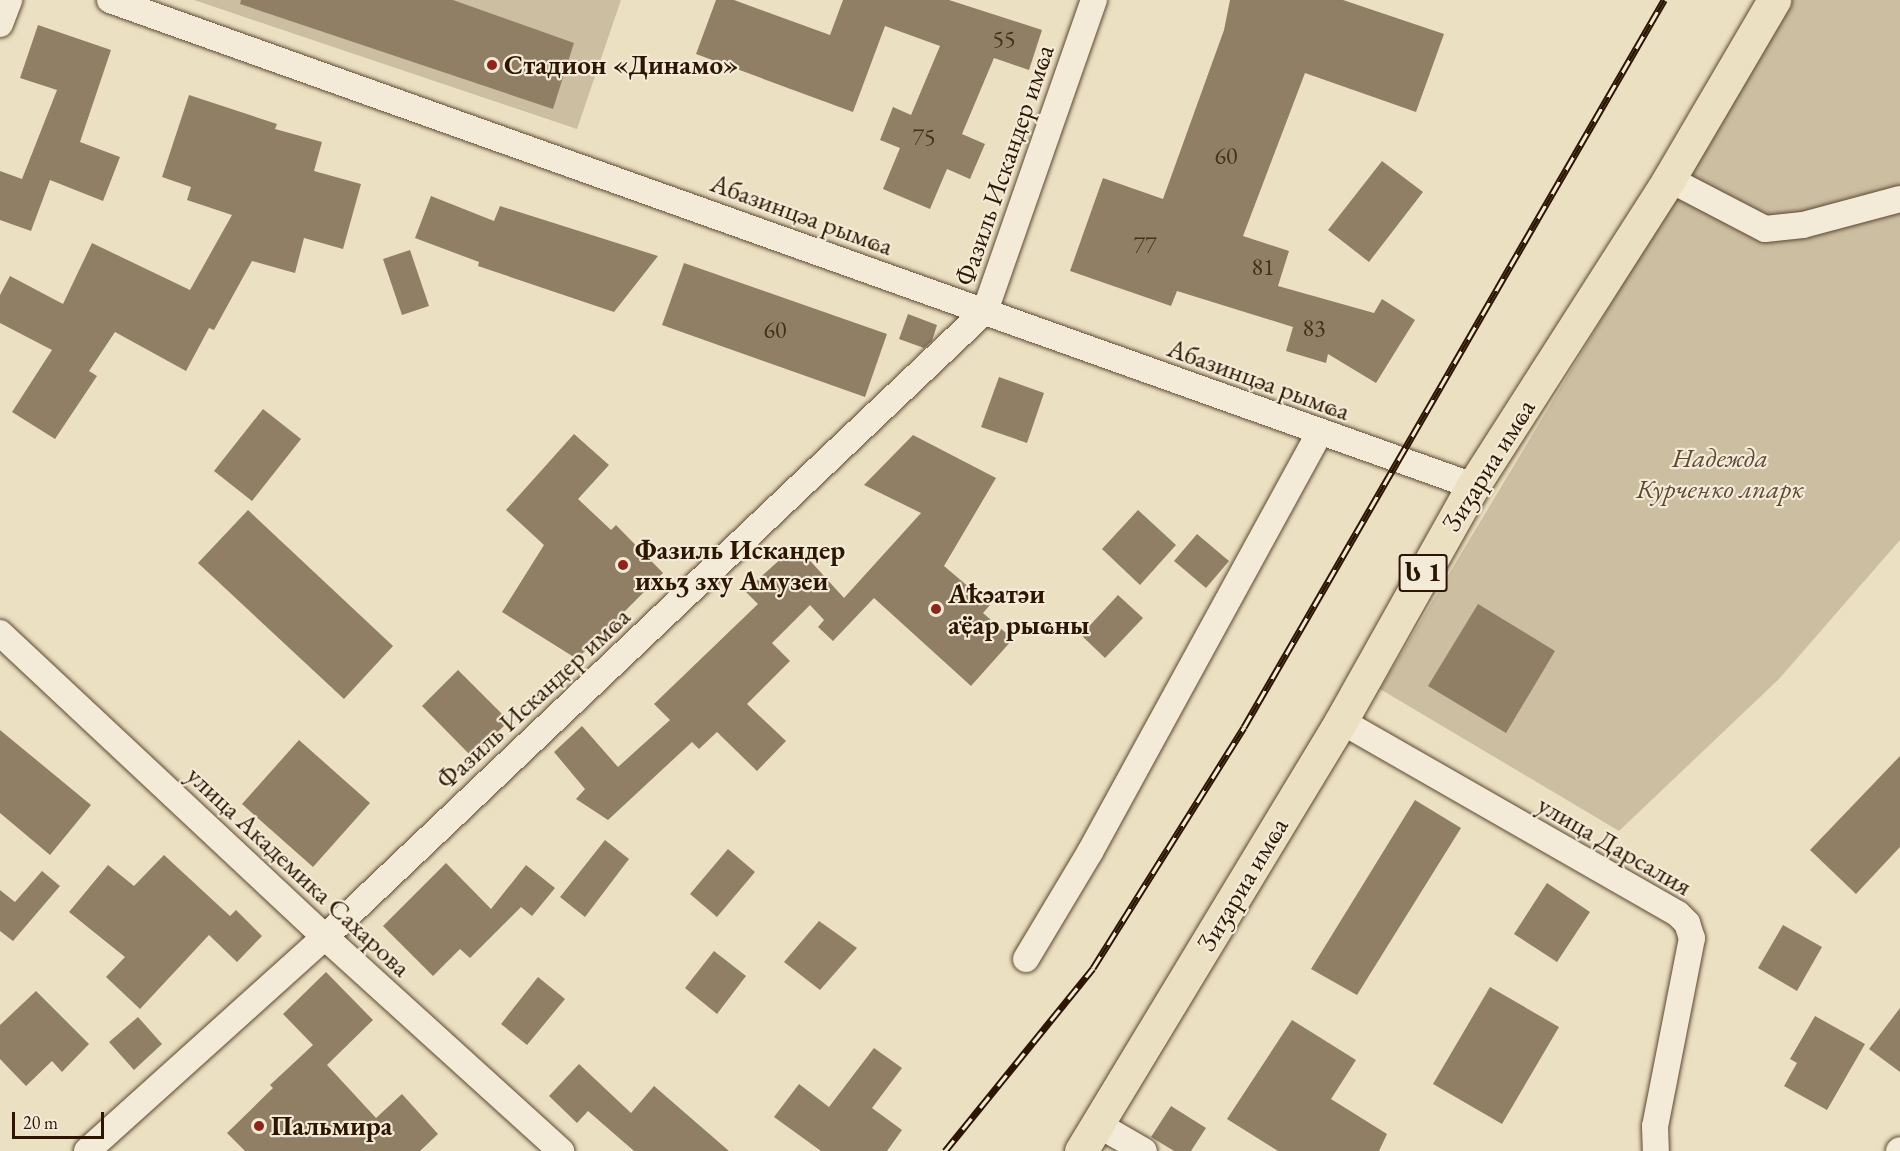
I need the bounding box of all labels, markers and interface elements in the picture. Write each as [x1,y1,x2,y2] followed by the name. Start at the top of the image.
[992,25,1016,53] house number: 55
[948,40,1060,290] street label: Фазиль Искандер имҩа
[504,49,739,81] place label: Cтадион «Динамо»
[485,58,499,72] marker: Cтадион «Динамо»
[912,123,936,151] house number: 75
[1214,142,1238,170] house number: 60
[706,166,898,262] street label: Абазинцәа рымҩа
[1133,231,1157,259] house number: 77
[1251,253,1275,281] house number: 81
[1302,314,1326,342] house number: 83
[763,316,787,344] house number: 60
[1163,331,1355,427] street label: Абазинцәа рымҩа
[1435,393,1541,537] street label: Ӡиӡариа имҩа
[1636,441,1804,504] park label: Надежда Курченко лпарк
[635,533,845,596] place label: Фазиль Искандер ихьӡ зху Амузеи
[1398,550,1448,596] road number: ს 1
[616,558,630,572] marker: Фазиль Искандер ихьӡ зху Амузеи
[948,577,1089,640] place label: Аҟәатәи аҿар рыҩны
[430,600,636,796] street label: Фазиль Искандер имҩа
[929,602,943,616] marker: Аҟәатәи аҿар рыҩны
[180,759,418,983] street label: улица Академика Сахарова
[1532,788,1698,902] street label: улица Дарсалия
[1190,811,1294,957] street label: Ӡиӡариа имҩа
[15,1100,106,1138] scale bar
[271,1110,392,1142] place label: Пальмира
[23,1111,58,1134] text: 20 m
[252,1119,266,1133] marker: Пальмира

